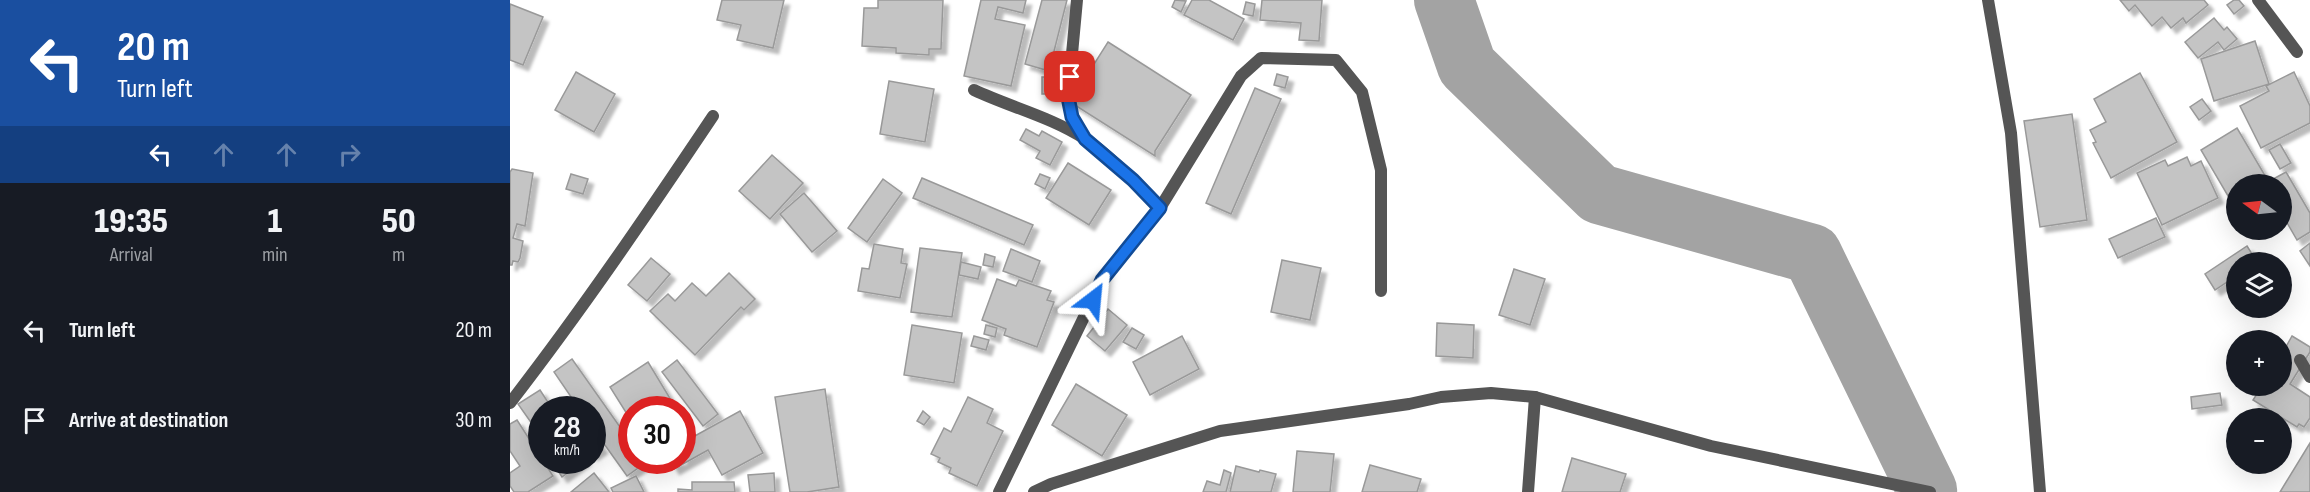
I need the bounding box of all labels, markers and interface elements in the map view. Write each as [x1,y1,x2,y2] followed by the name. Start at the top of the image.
[117,22,190,73] text: 20 m
[18,24,96,102] icon: left
[1044,51,1095,102] pin
[1053,60,1086,93] icon: arrive
[117,73,193,105] text: Turn left
[144,138,177,171] icon: left
[207,138,240,171] icon: ahead
[270,138,303,171] icon: ahead
[333,138,366,171] icon: right
[2226,174,2292,240] north arrow
[2226,174,2292,474] map controls
[94,200,168,243] text: 19:35
[268,200,282,243] text: 1
[382,200,416,243] text: 50
[110,243,153,267] text: Arrival
[262,243,287,267] text: min
[392,243,405,267] text: m
[2226,252,2292,318] button: layers
[1061,268,1125,332] position arrow
[18,314,51,347] icon: left
[69,317,135,344] text: Turn left
[456,317,492,344] text: 20 m
[2226,330,2292,396] button: +
[618,396,696,474] speed limit sign: 30
[18,404,51,437] icon: arrive
[69,407,228,434] text: Arrive at destination
[455,407,492,434] text: 30 m
[2226,408,2292,474] button: −
[553,410,581,446] text: 28
[554,441,580,460] text: km/h

